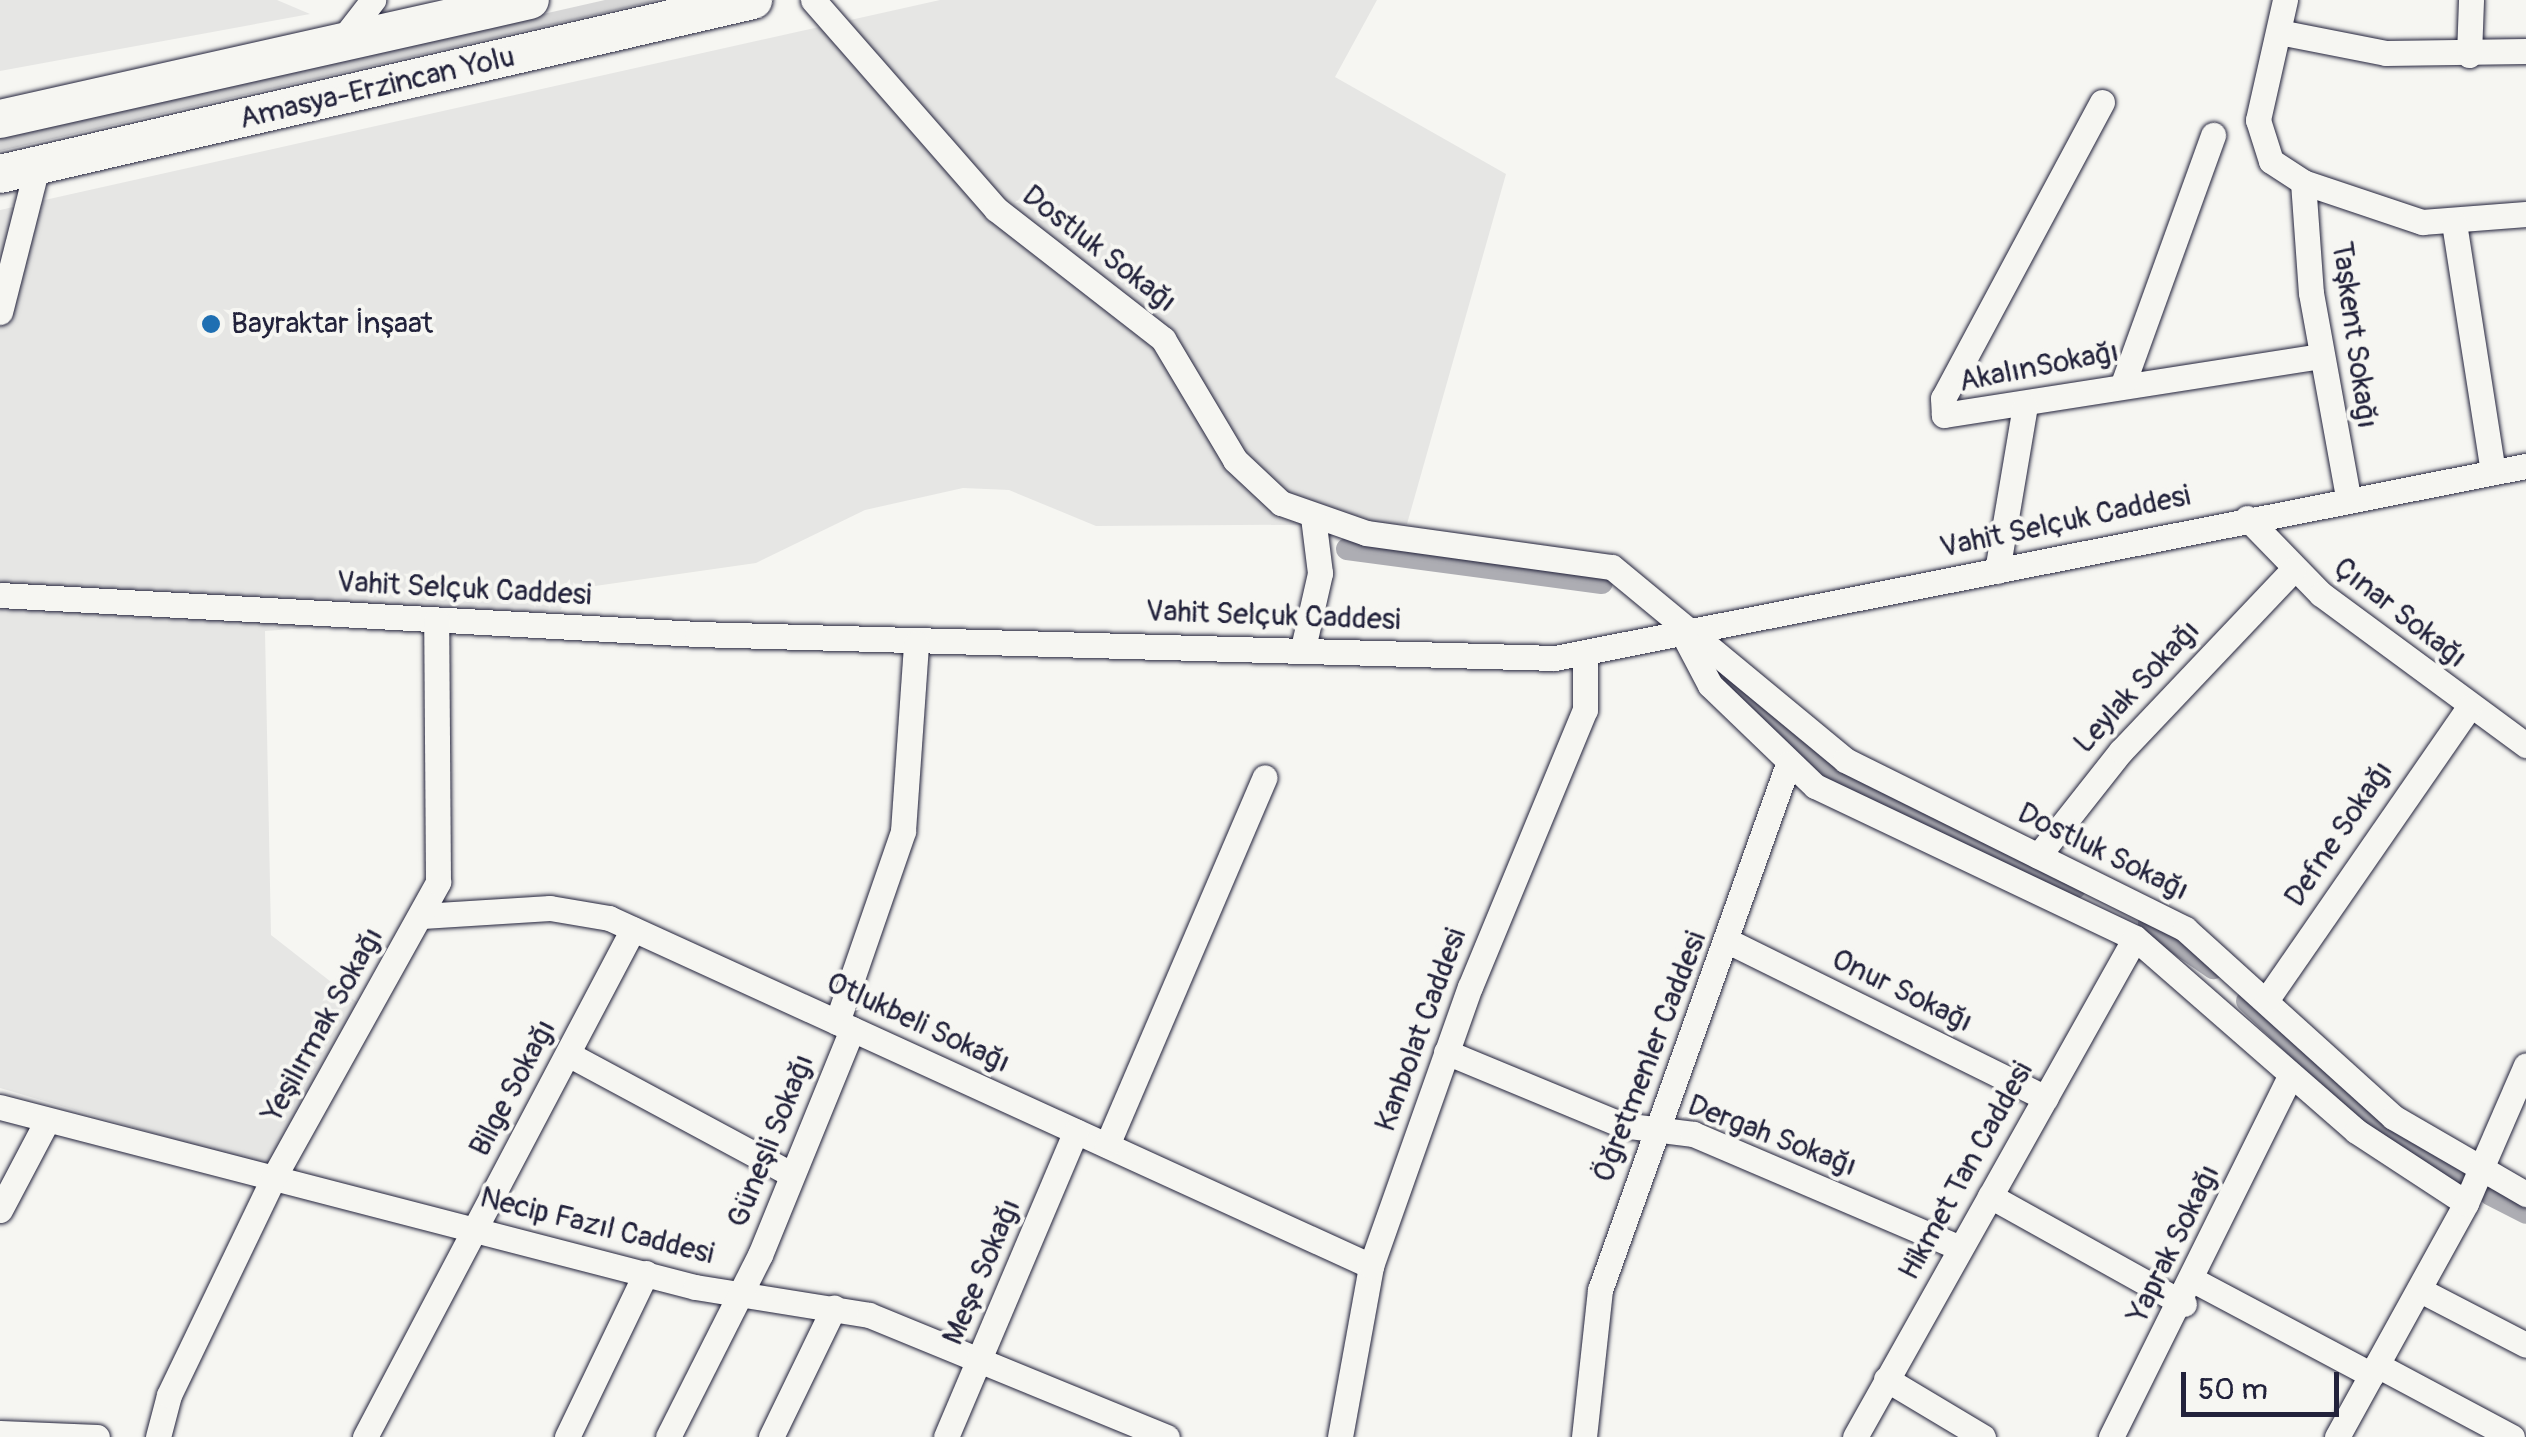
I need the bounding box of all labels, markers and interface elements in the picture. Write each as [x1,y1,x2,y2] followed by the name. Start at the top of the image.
[236,39,518,137] street label: Amasya-Erzincan Yolu
[1015,178,1183,320] street label: Dostluk Sokağı
[2323,239,2385,431] street label: Taşkent Sokağı
[231,306,433,342] place label: Bayraktar İnşaat
[200,313,222,335] marker: Bayraktar İnşaat
[1956,334,2122,400] street label: AkalınSokağı
[1937,478,2193,566] street label: Vahit Selçuk Caddesi
[2326,550,2474,676] street label: Çınar Sokağı
[336,564,592,614] street label: Vahit Selçuk Caddesi
[1145,594,1401,638] street label: Vahit Selçuk Caddesi
[2066,613,2208,761] street label: Leylak Sokağı
[2277,754,2401,914] street label: Defne Sokağı
[2012,795,2194,909] street label: Dostluk Sokağı
[255,921,391,1129] street label: Yeşilırmak Sokağı
[1368,924,1474,1136] street label: Kanbolat Caddesi
[1586,927,1714,1187] street label: Öğretmenler Caddesi
[1826,941,1978,1041] street label: Onur Sokağı
[821,965,1015,1081] street label: Otlukbeli Sokağı
[462,1013,564,1163] street label: Bilge Sokağı
[720,1049,822,1233] street label: Güneşli Sokağı
[1891,1056,2041,1286] street label: Hikmet Tan Caddesi
[1683,1087,1861,1185] street label: Dergah Sokağı
[2120,1159,2228,1329] street label: Yaprak Sokağı
[476,1180,718,1272] street label: Necip Fazıl Caddesi
[935,1194,1029,1350] street label: Meşe Sokağı
[2186,1352,2344,1414] scale bar
[2198,1371,2268,1408] text: 50 m

